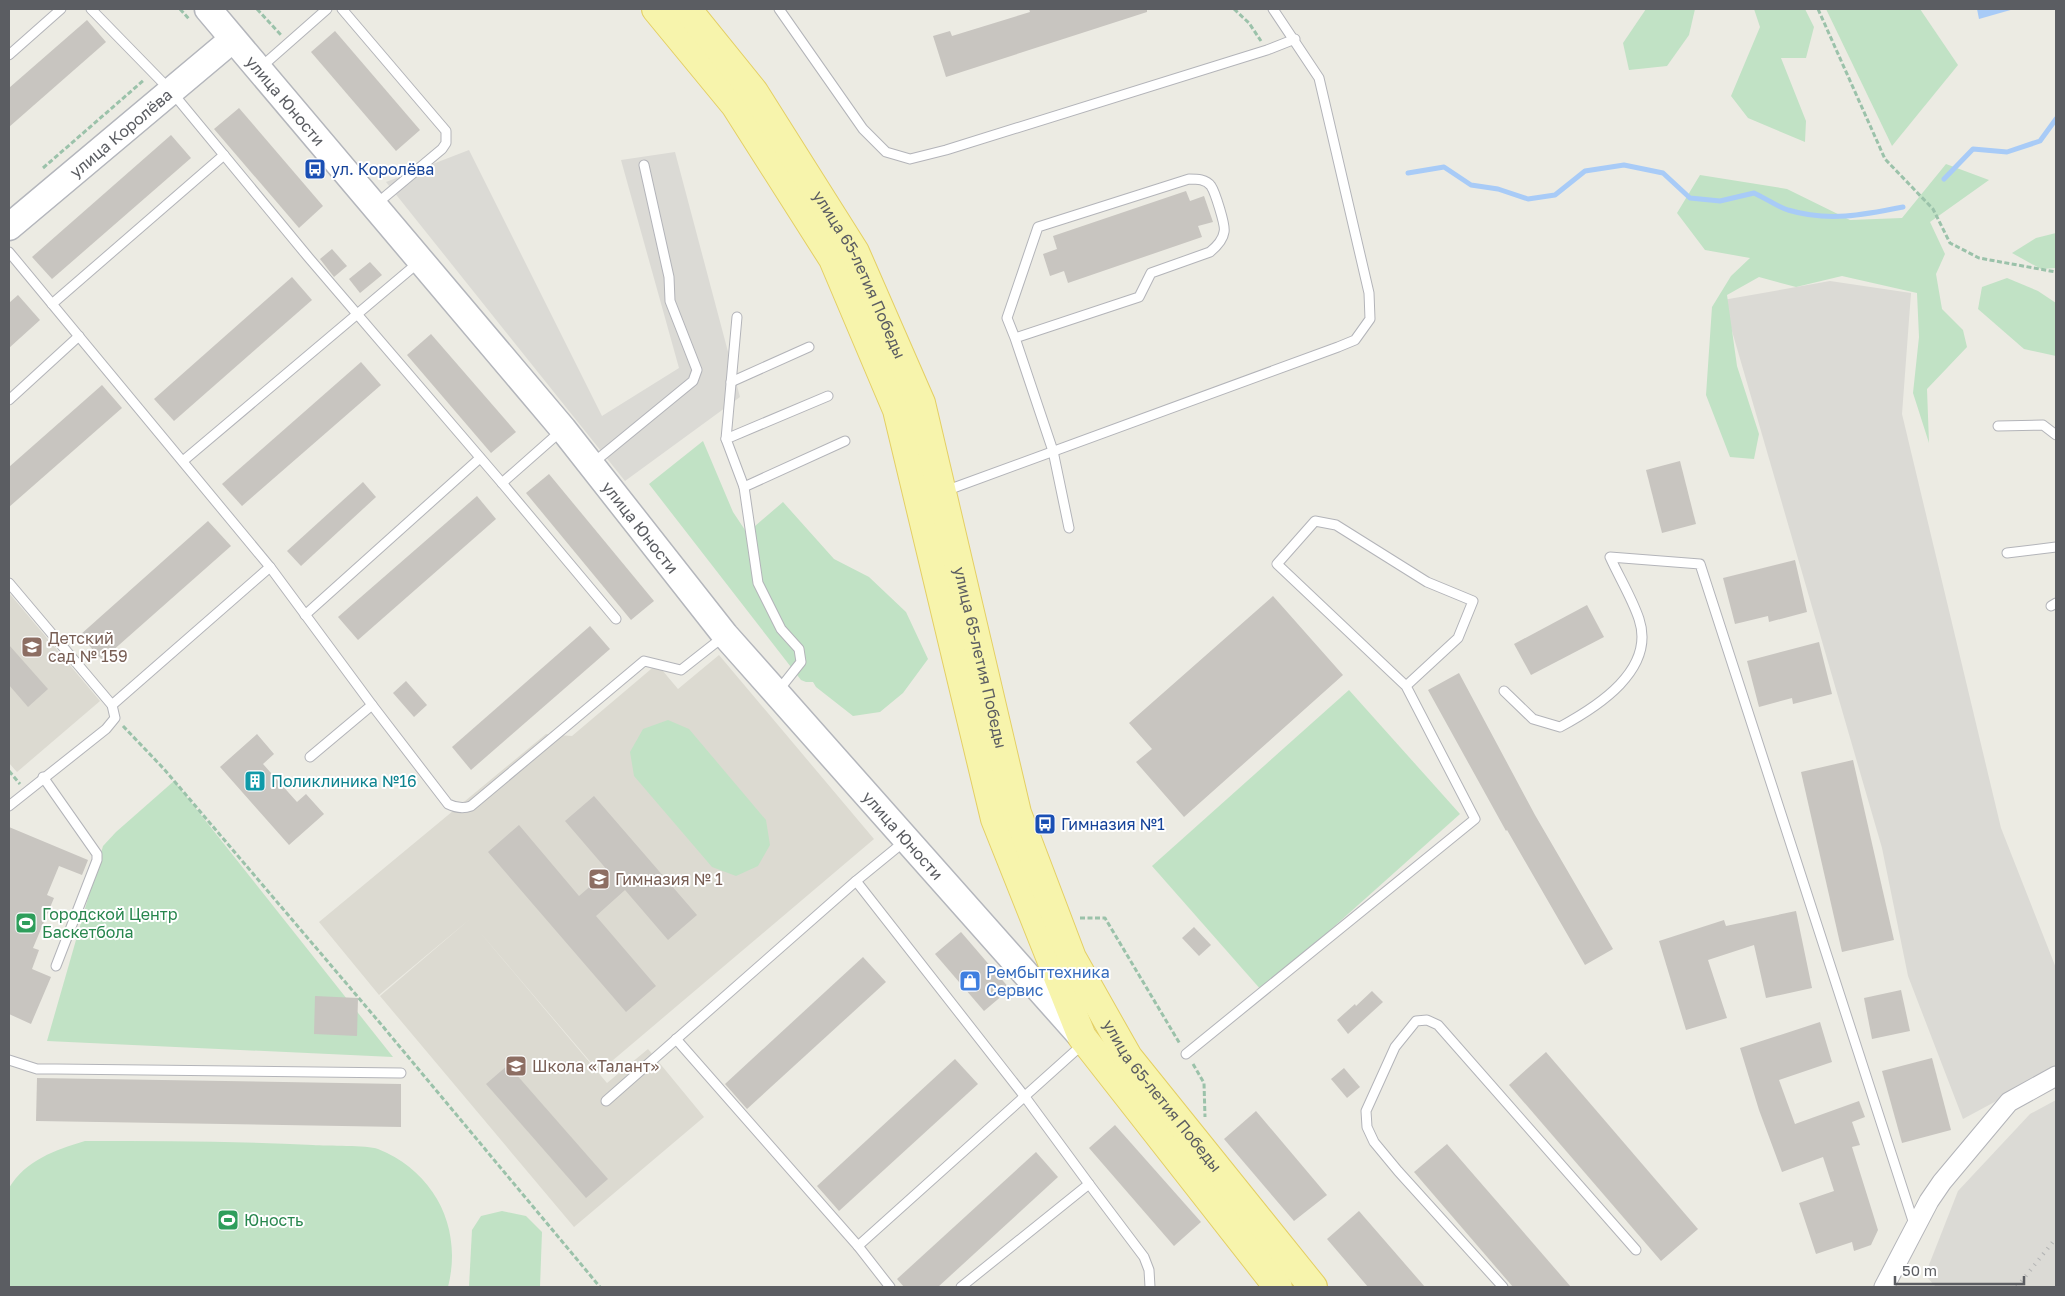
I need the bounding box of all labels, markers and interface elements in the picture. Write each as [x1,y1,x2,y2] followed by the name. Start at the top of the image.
[242,51,329,150] street label: улица Юности
[66,85,176,182] street label: улица Королёва
[303,157,327,181] bus stop icon: ул. Королёва
[331,159,434,179] place label: ул. Королёва
[809,187,910,362] street label: улица 65-летия Победы
[598,477,683,577] street label: улица Юности
[950,564,1012,750] street label: улица 65-летия Победы
[48,628,128,666] place label: Детский сад № 159
[20,635,44,659] school or university icon: Детский сад № 159
[243,769,267,793] building icon: Поликлиника №16
[271,771,417,791] place label: Поликлиника №16
[858,787,947,884] street label: улица Юности
[1033,812,1057,836] bus stop icon: Гимназия №1
[1061,814,1165,834] place label: Гимназия №1
[587,867,611,891] school or university icon: Гимназия № 1
[615,869,723,889] place label: Гимназия № 1
[42,904,178,942] place label: Городской Центр Баскетбола
[14,911,38,935] sports icon: Городской Центр Баскетбола
[986,962,1110,1000] place label: Рембыттехника Сервис
[958,969,982,993] shop icon: Рембыттехника Сервис
[1099,1016,1226,1176] street label: улица 65-летия Победы
[504,1054,528,1078] school or university icon: Школа «Талант»
[532,1056,660,1076] place label: Школа «Талант»
[216,1208,240,1232] sports icon: Юность
[244,1210,304,1230] place label: Юность
[1895,1254,2024,1286] scale bar
[1902,1261,1937,1279] text: 50 m

